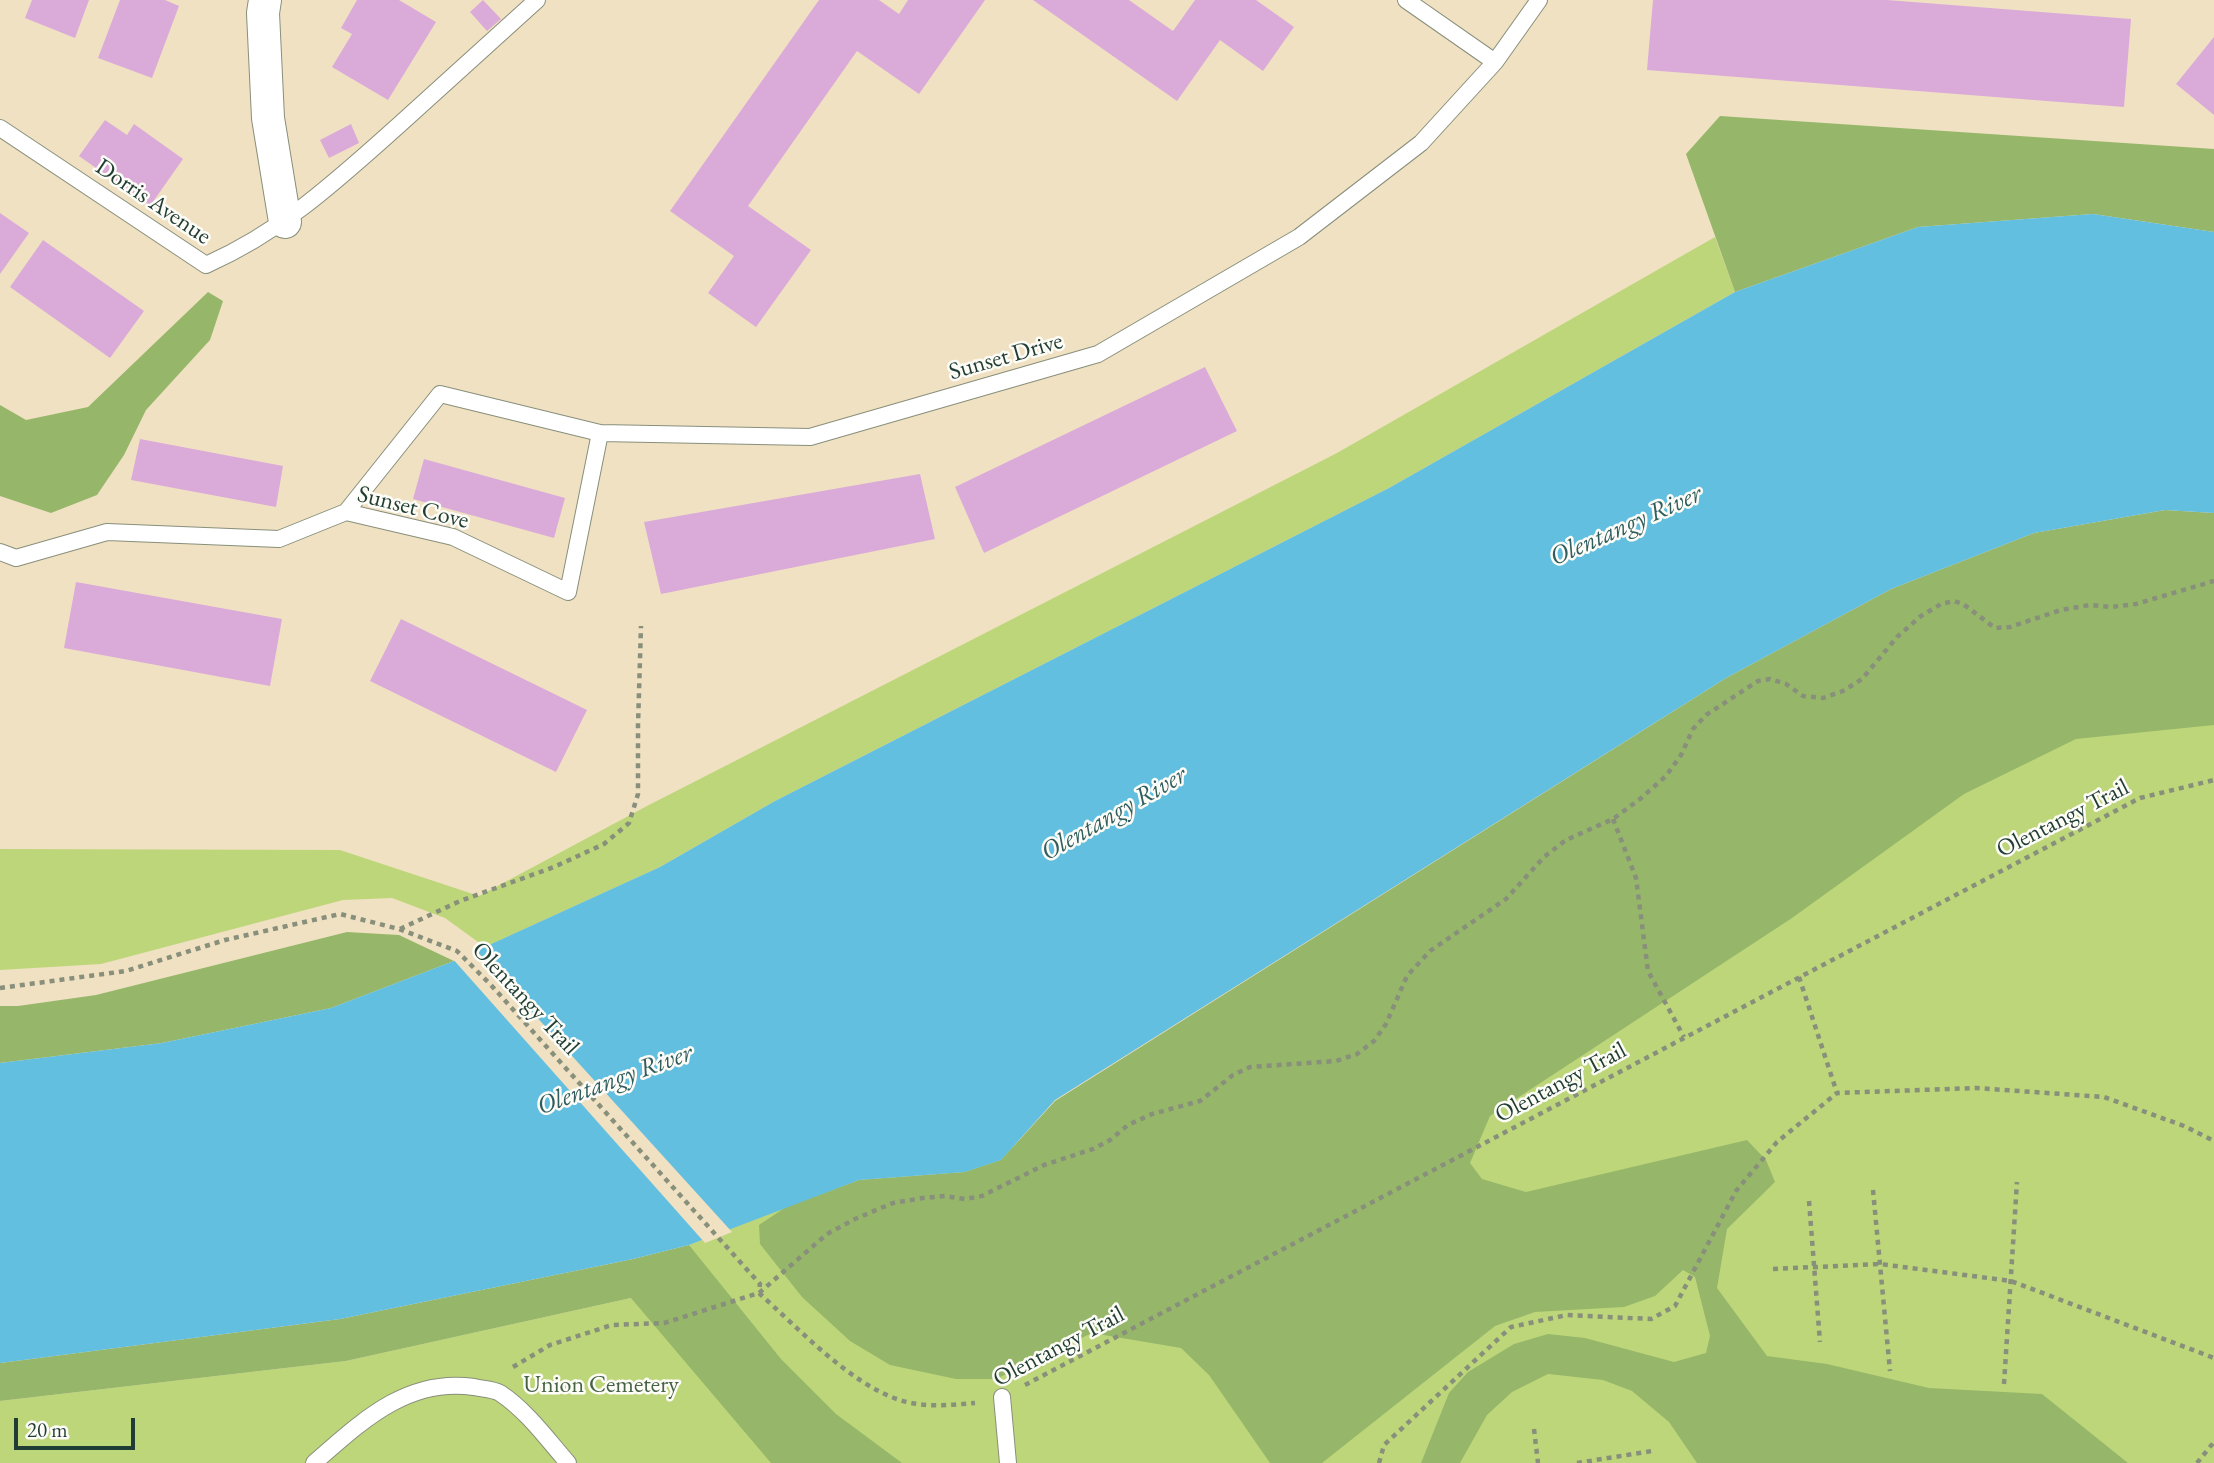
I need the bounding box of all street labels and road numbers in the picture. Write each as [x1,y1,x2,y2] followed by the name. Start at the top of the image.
[90,153,216,251] street label: Dorris Avenue
[946,327,1066,387] street label: Sunset Drive
[354,480,472,536] street label: Sunset Cove
[1992,773,2134,865] street label: Olentangy Trail
[465,936,585,1062] street label: Olentangy Trail
[1490,1036,1632,1130] street label: Olentangy Trail
[988,1300,1130,1394] street label: Olentangy Trail

